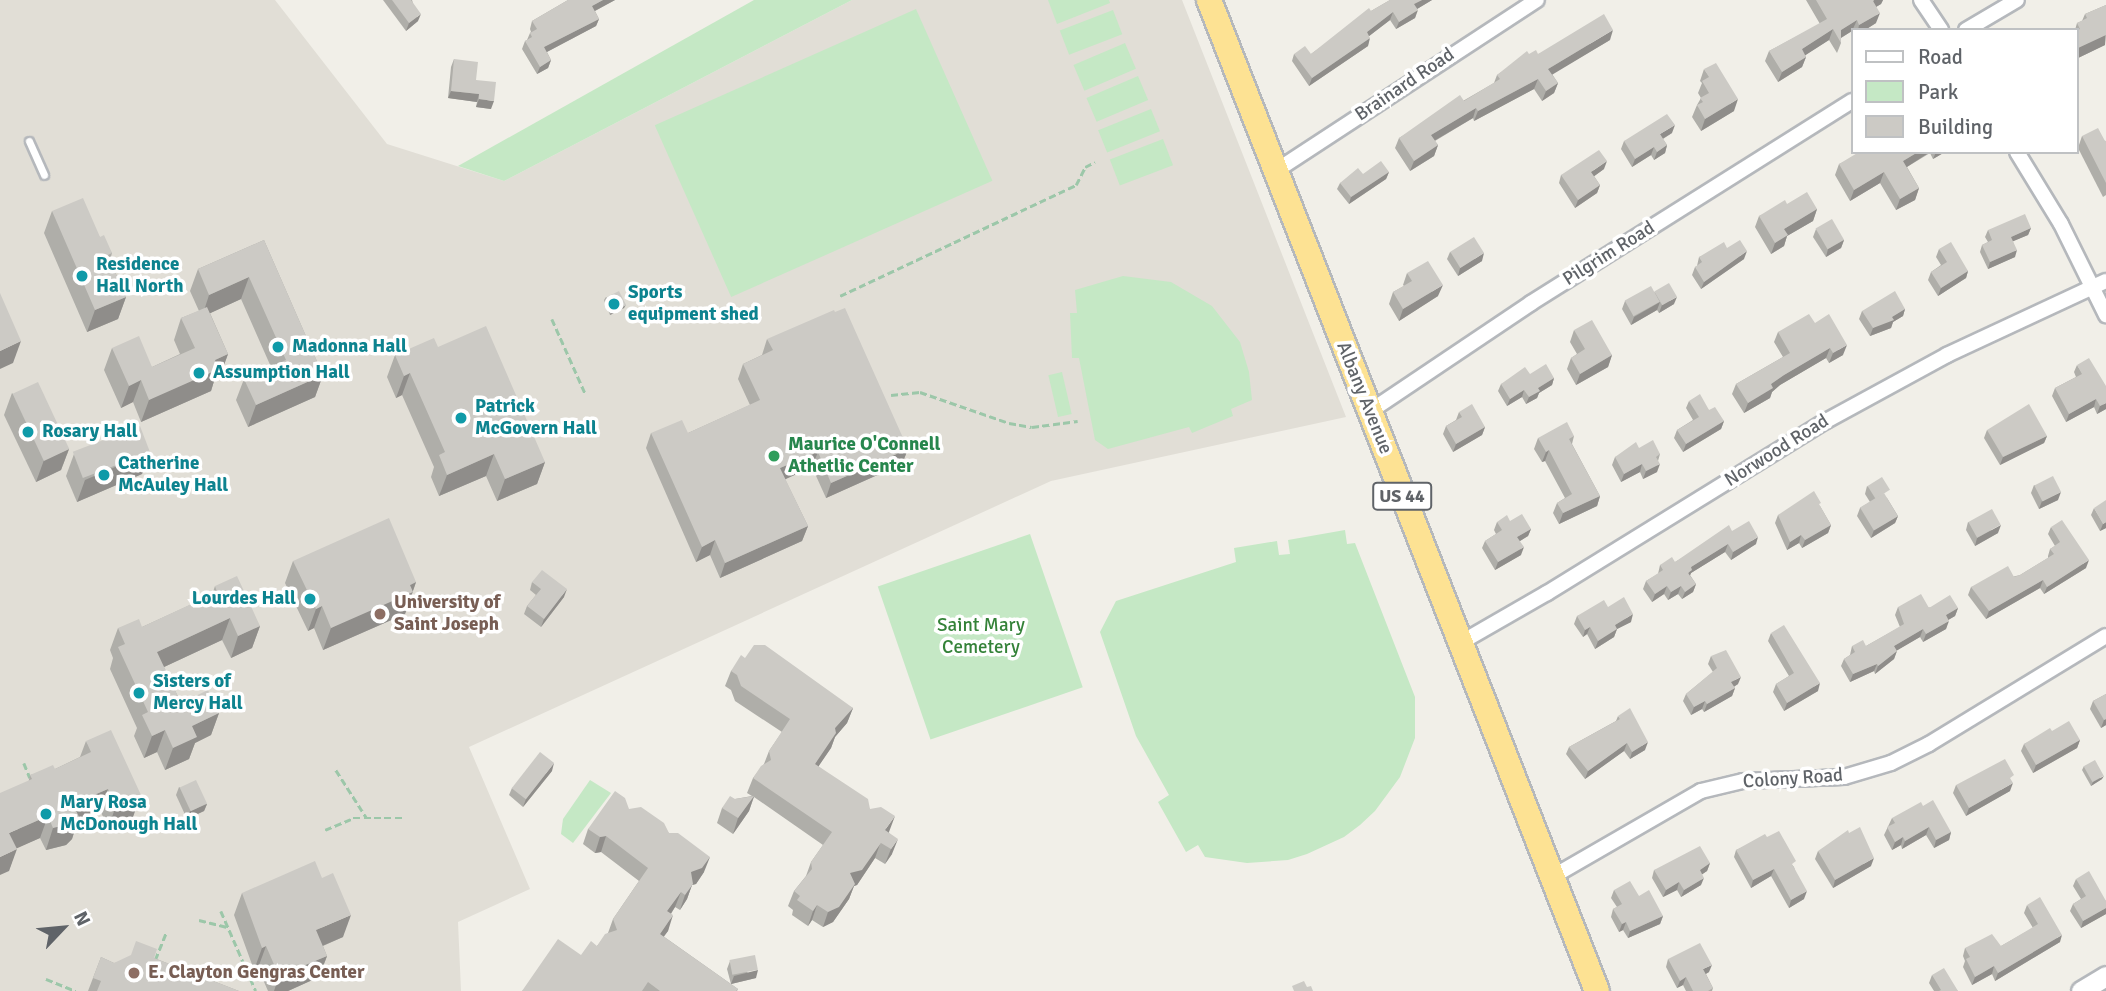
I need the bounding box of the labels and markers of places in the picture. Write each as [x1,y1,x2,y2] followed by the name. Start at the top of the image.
[96,254,183,298] place label: Residence Hall North
[74,268,90,284] marker: Residence Hall North
[628,282,759,326] place label: Sports equipment shed
[606,296,622,312] marker: Sports equipment shed
[292,336,407,358] place label: Madonna Hall
[270,339,286,355] marker: Madonna Hall
[213,362,350,384] place label: Assumption Hall
[191,365,207,381] marker: Assumption Hall
[475,396,597,440] place label: Patrick McGovern Hall
[453,410,469,426] marker: Patrick McGovern Hall
[42,421,138,443] place label: Rosary Hall
[20,424,36,440] marker: Rosary Hall
[788,434,940,478] place label: Maurice O'Connell Athetlic Center
[766,448,782,464] marker: Maurice O'Connell Athetlic Center
[118,453,228,497] place label: Catherine McAuley Hall
[96,467,112,483] marker: Catherine McAuley Hall
[192,588,296,610] place label: Lourdes Hall
[302,591,318,607] marker: Lourdes Hall
[394,592,500,636] place label: University of Saint Joseph
[372,606,388,622] marker: University of Saint Joseph
[153,671,243,715] place label: Sisters of Mercy Hall
[131,685,147,701] marker: Sisters of Mercy Hall
[60,792,197,836] place label: Mary Rosa McDonough Hall
[38,806,54,822] marker: Mary Rosa McDonough Hall
[148,962,364,984] place label: E. Clayton Gengras Center
[126,965,142,981] marker: E. Clayton Gengras Center

